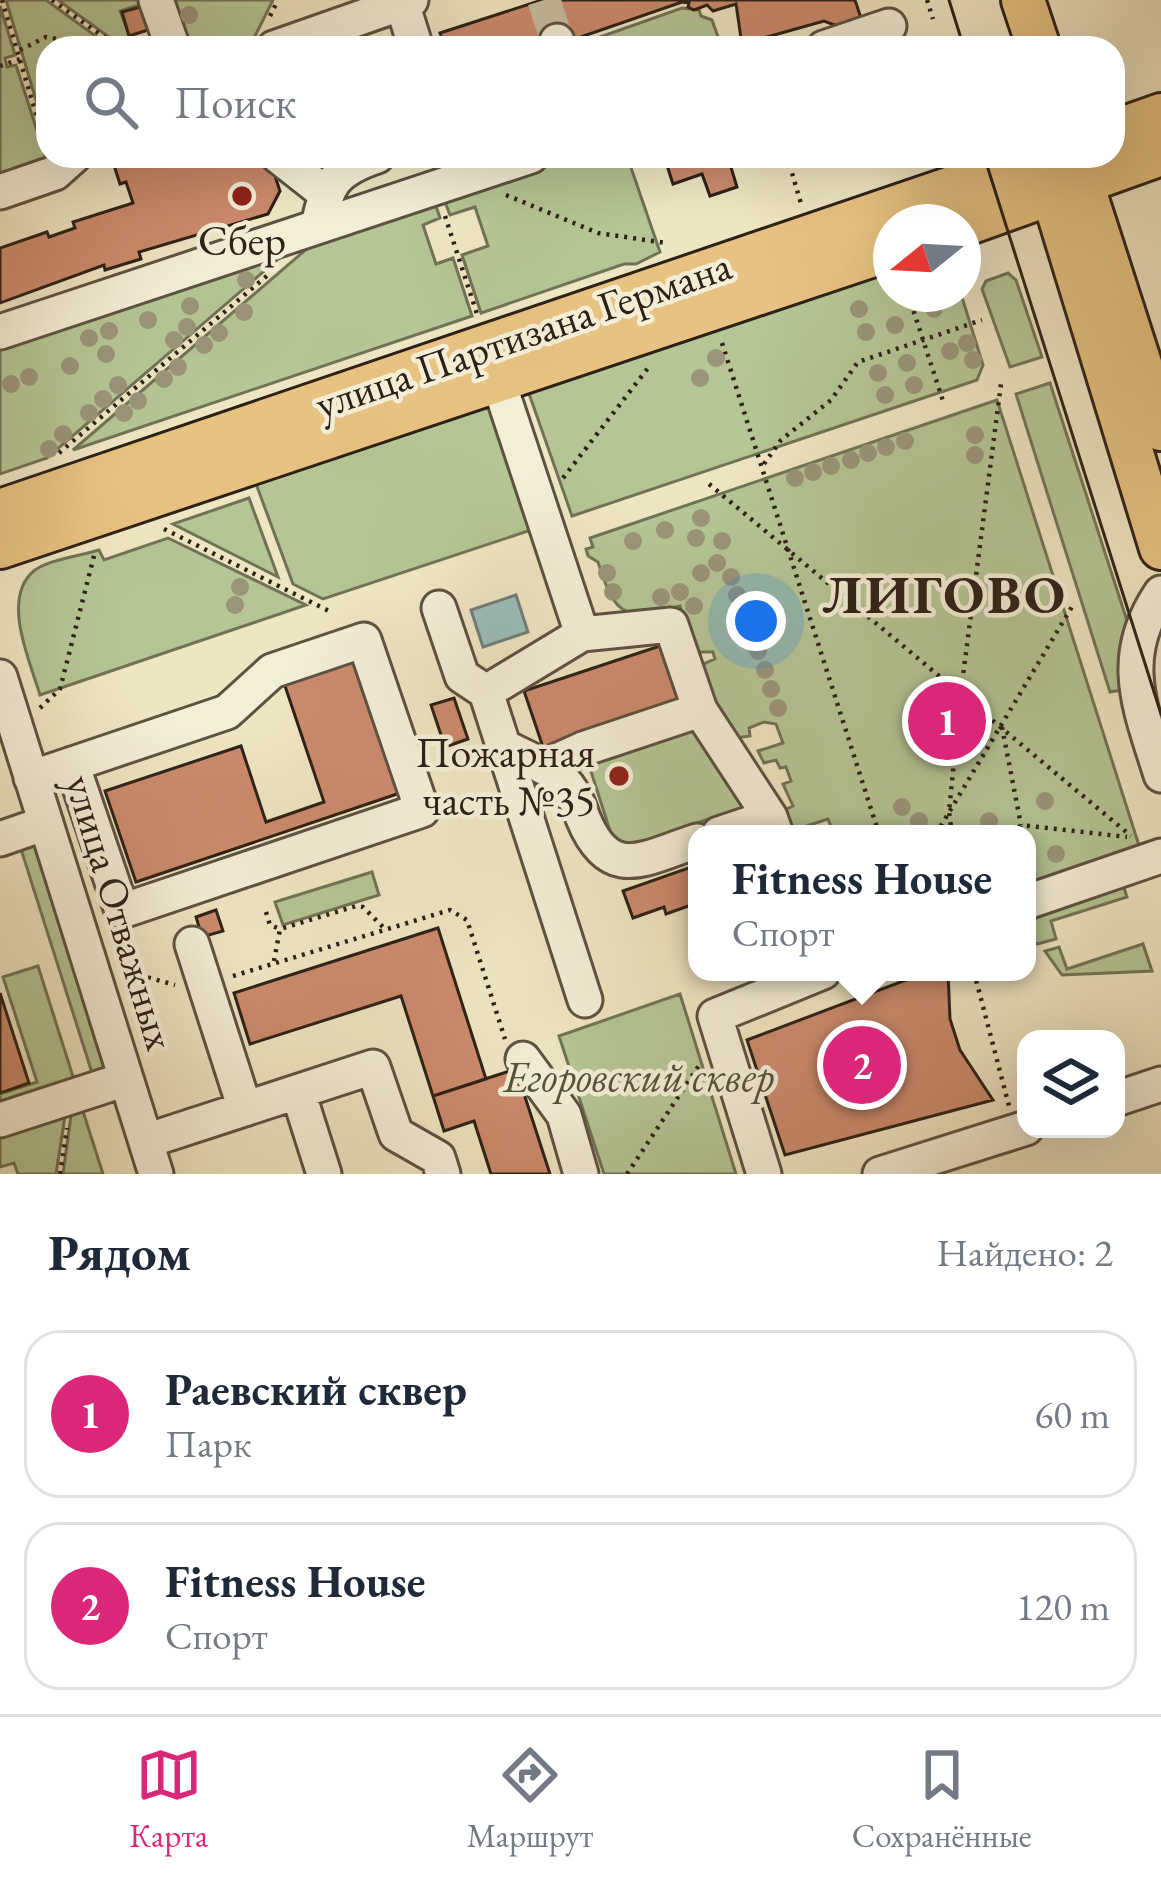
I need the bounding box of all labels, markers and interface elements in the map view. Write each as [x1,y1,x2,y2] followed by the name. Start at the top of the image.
[36,36,1125,168] search box
[78,69,144,135] icon: search
[174,73,296,131] text: Поиск
[229,183,255,209] marker: Сбер
[873,204,981,312] north arrow
[198,213,286,268] place label: Сбер
[308,237,739,432] street label: улица Партизана Германа
[822,559,1068,629] district label: ЛИГОВО
[726,591,786,651] your location
[908,676,986,766] pin: 1
[416,725,595,828] place label: Пожарная часть №35
[606,763,632,789] marker: Пожарная часть №35
[53,768,188,1056] street label: улица Отважных
[688,825,1036,981] popup
[732,849,992,907] text: Fitness House
[732,907,835,958] text: Спорт
[823,1020,901,1110] pin: 2
[1017,1030,1125,1138] map controls
[1017,1030,1125,1138] button: layers
[502,1049,775,1104] park label: Егоровский сквер
[48,1219,191,1285] text: Рядом
[936,1227,1113,1278] text: Найдено: 2
[165,1360,467,1418] text: Раевский сквер
[80,1389,100,1440] text: 1
[1034,1389,1110,1440] text: 60 m
[165,1418,252,1469] text: Парк
[165,1552,425,1610] text: Fitness House
[80,1581,100,1632] text: 2
[1016,1581,1110,1632] text: 120 m
[165,1610,268,1661] text: Спорт
[129,1742,208,1857] tab: Карта
[467,1742,593,1857] tab: Маршрут
[852,1742,1032,1857] tab: Сохранённые

